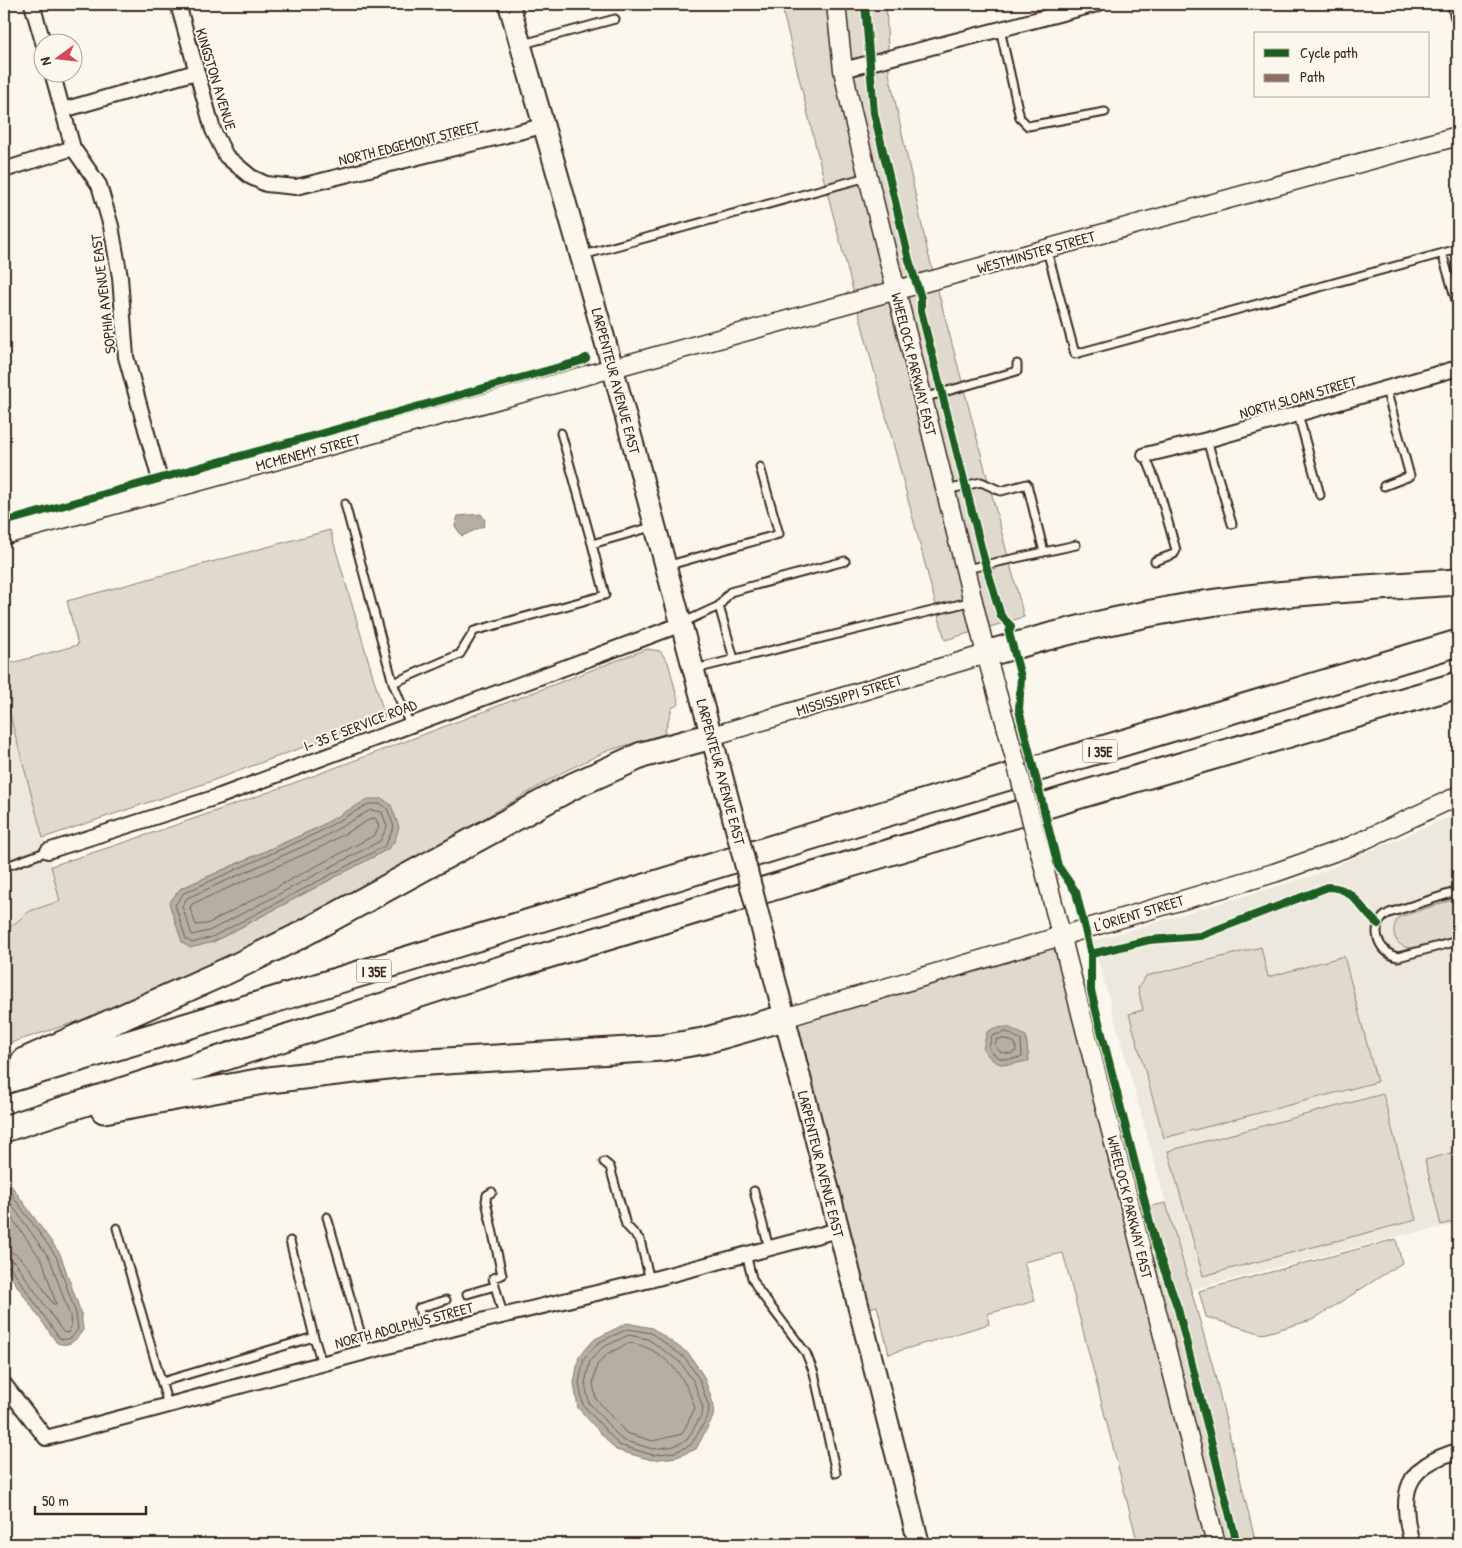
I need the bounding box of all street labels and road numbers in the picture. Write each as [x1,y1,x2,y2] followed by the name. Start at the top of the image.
[191,25,242,133] street label: KINGSTON AVENUE
[336,115,483,171] street label: NORTH EDGEMONT STREET
[974,225,1098,279] street label: WESTMINSTER STREET
[85,232,121,355] street label: SOPHIA AVENUE EAST
[886,290,942,439] street label: WHEELOCK PARKWAY EAST
[586,306,646,457] street label: LARPENTEUR AVENUE EAST
[1237,370,1360,424] street label: NORTH SLOAN STREET
[253,428,363,476] street label: MCMENEMY STREET
[794,669,905,721] street label: MISSISSIPPI STREET
[300,693,421,756] street label: I- 35 E SERVICE ROAD
[691,697,751,848] street label: LARPENTEUR AVENUE EAST
[1082,739,1118,762] road number: I 35E
[1092,889,1187,937] street label: L'ORIENT STREET
[356,959,392,982] road number: I 35E
[793,1089,850,1240] street label: LARPENTEUR AVENUE EAST
[1102,1133,1158,1282] street label: WHEELOCK PARKWAY EAST
[332,1296,477,1354] street label: NORTH ADOLPHUS STREET

